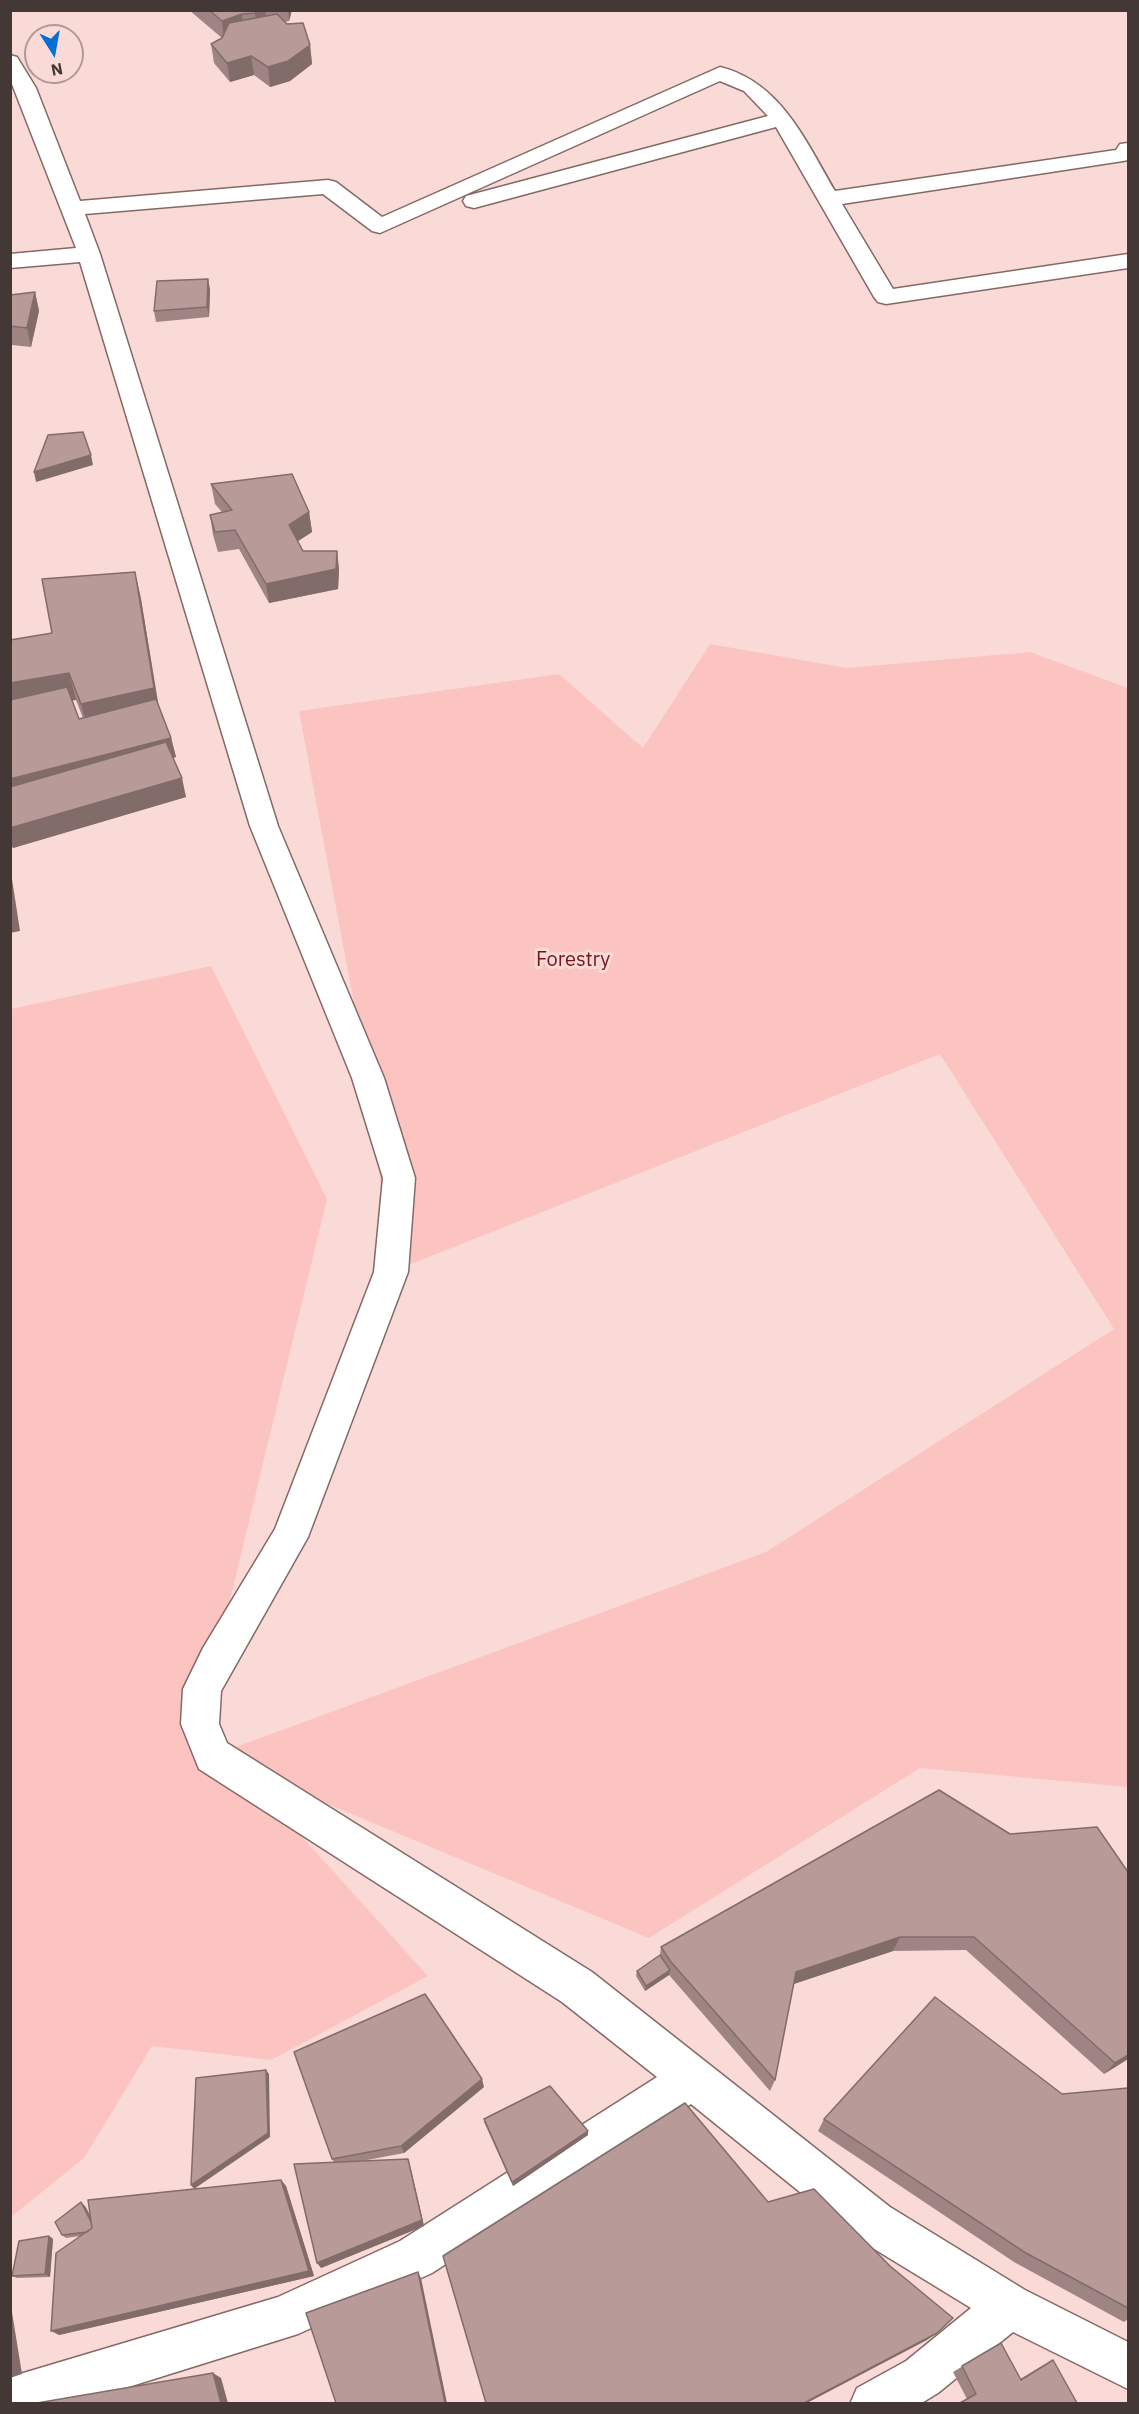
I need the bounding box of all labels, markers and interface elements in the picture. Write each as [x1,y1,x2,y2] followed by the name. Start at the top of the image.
[24,24,84,84] north arrow
[49,59,65,81] text: N
[536,948,610,972] park label: Forestry

